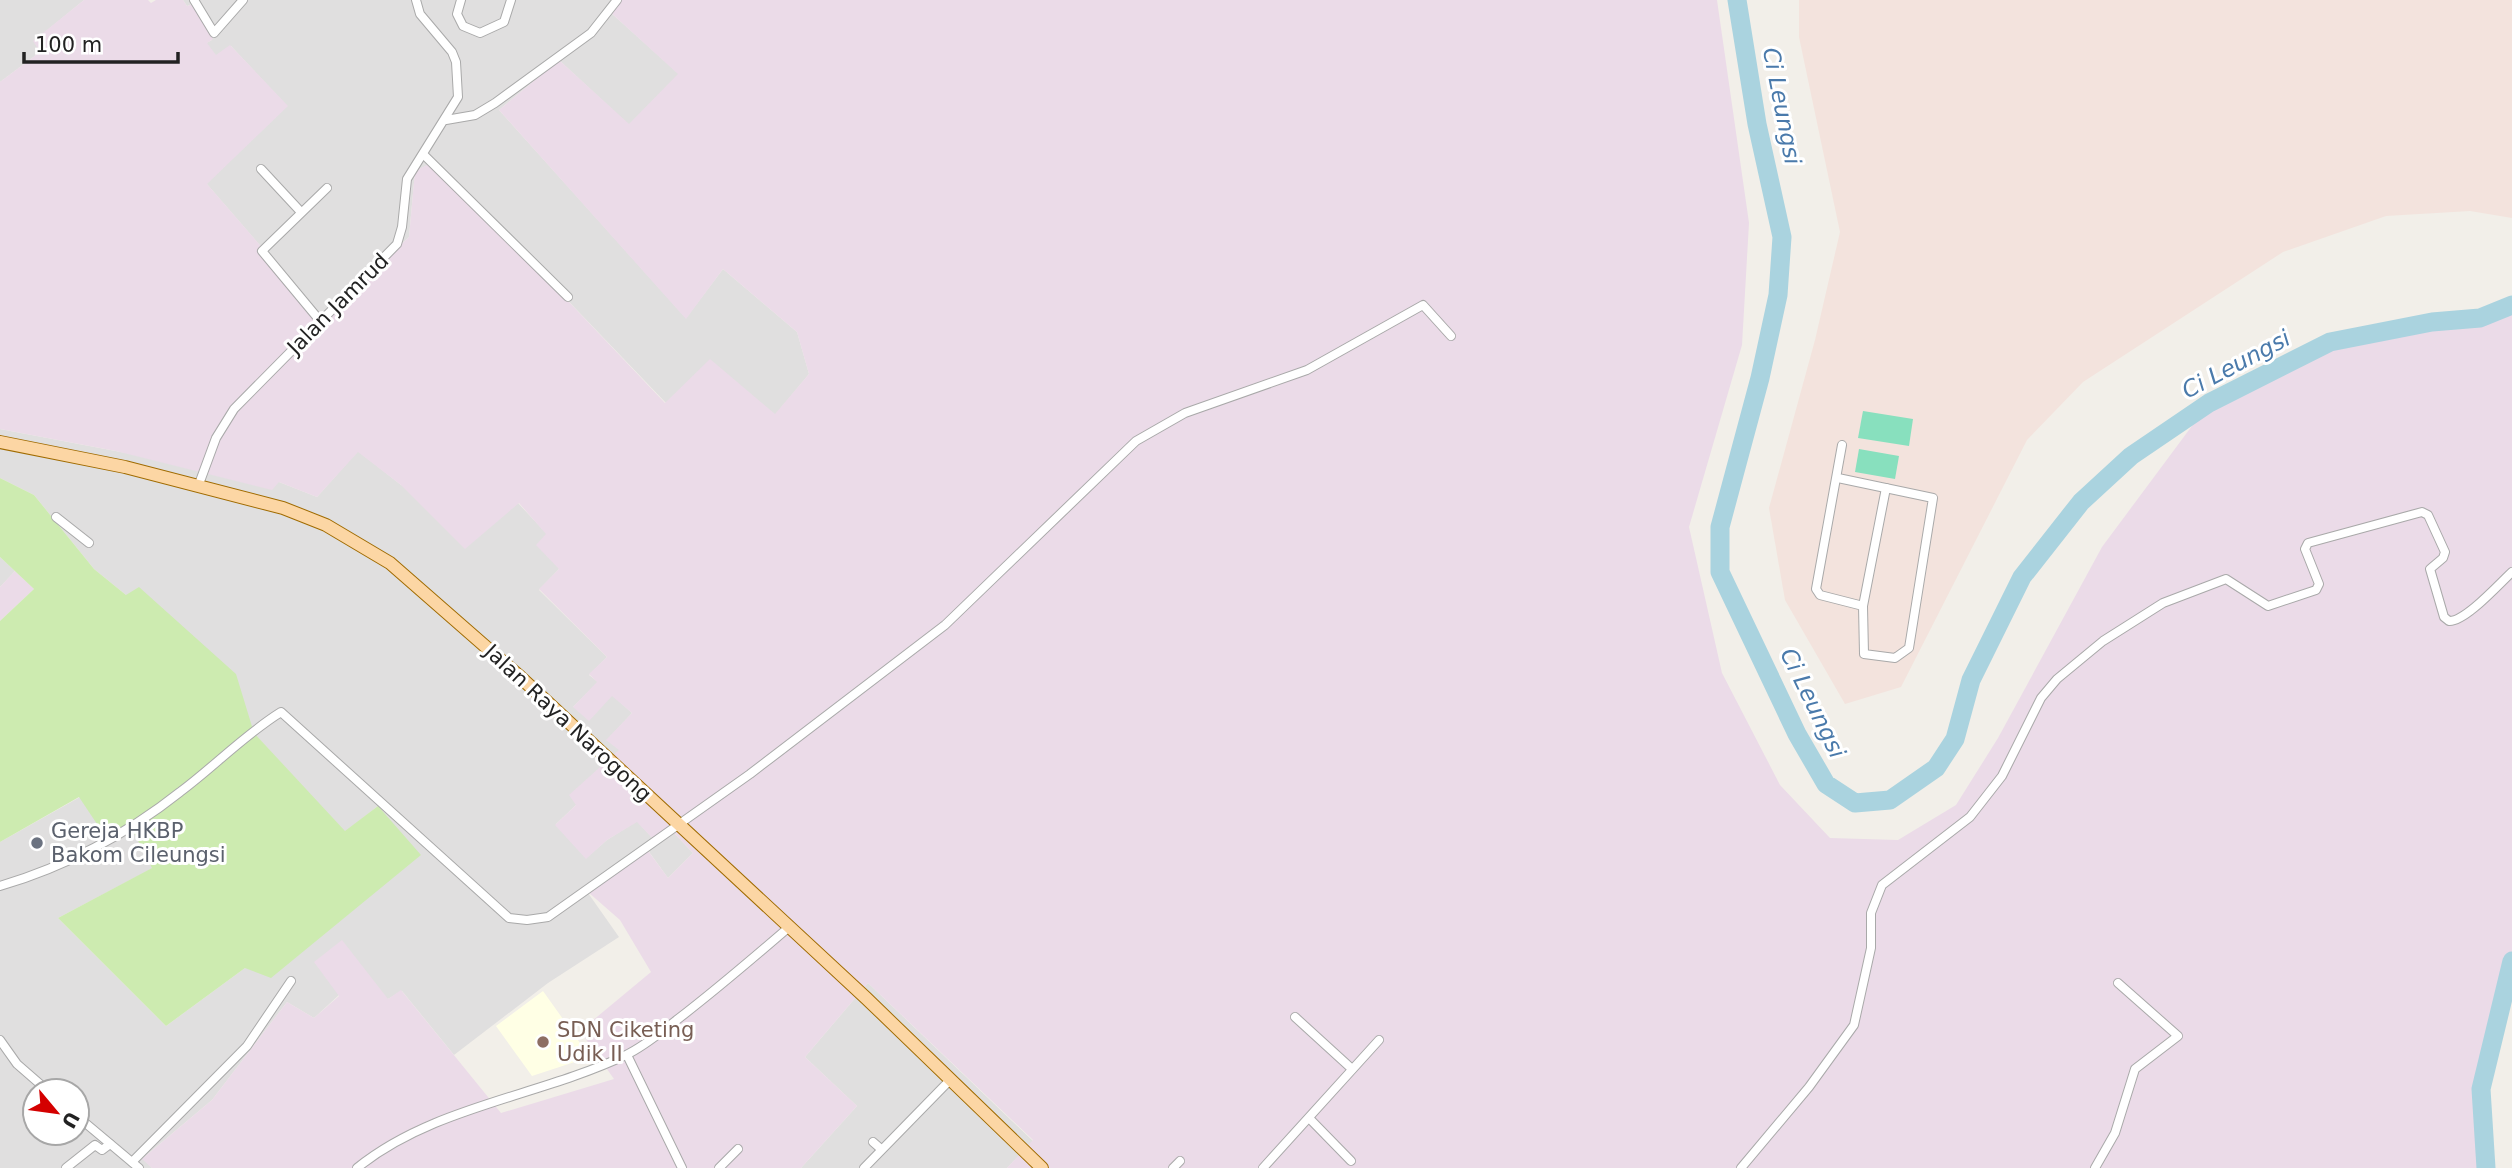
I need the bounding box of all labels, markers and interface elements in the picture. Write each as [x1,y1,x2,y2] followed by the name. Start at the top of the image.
[24,21,178,65] scale bar
[35,33,102,57] text: 100 m
[1758,45,1806,167] water label: Ci Leungsi
[281,249,393,361] street label: Jalan Jamrud
[2177,324,2295,403] water label: Ci Leungsi
[478,638,656,807] street label: Jalan Raya Narogong
[1775,644,1851,763] water label: Ci Leungsi
[51,819,226,867] place label: Gereja HKBP Bakom Cileungsi
[29,835,45,851] marker: Gereja HKBP Bakom Cileungsi
[557,1018,694,1066] place label: SDN Ciketing Udik II
[535,1034,551,1050] marker: SDN Ciketing Udik II
[21,1077,91,1147] north arrow
[58,1108,84,1132] text: U

